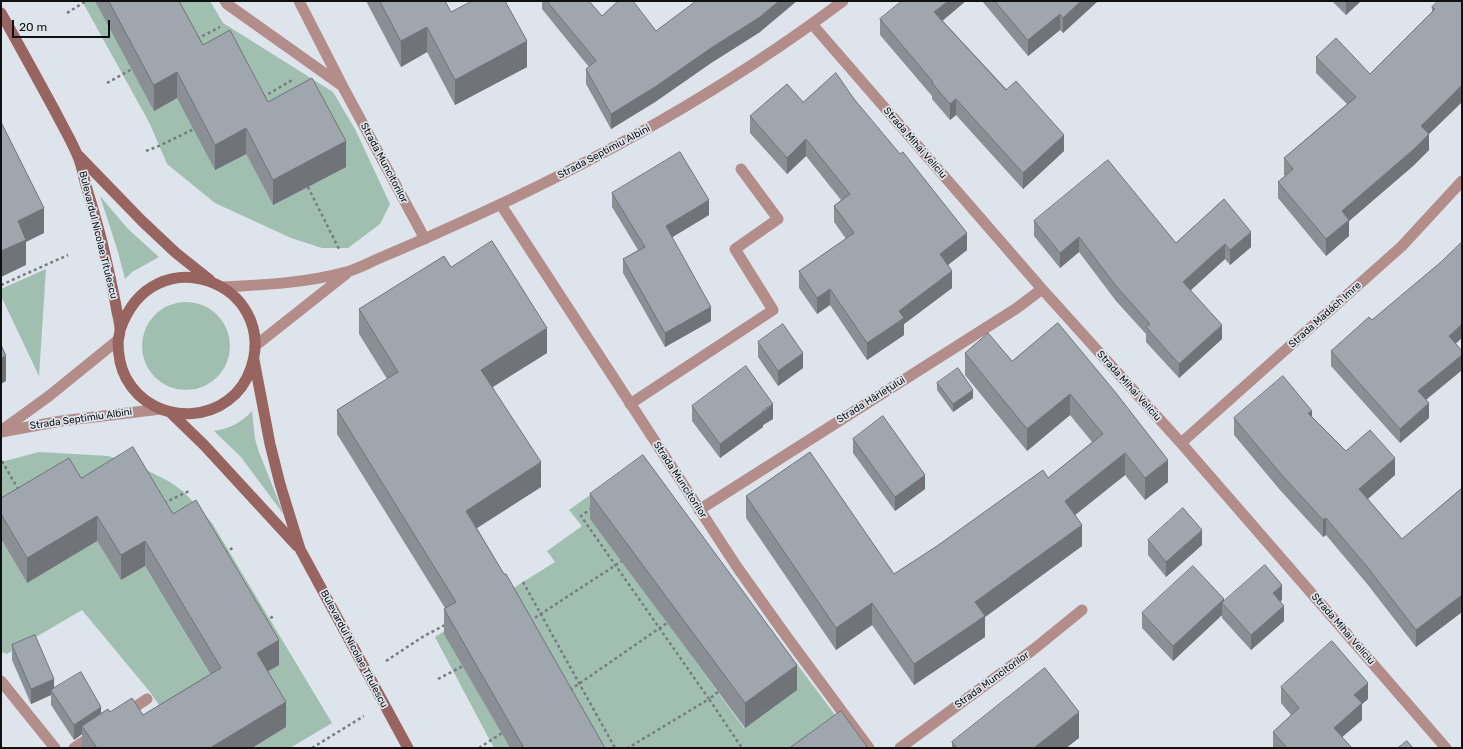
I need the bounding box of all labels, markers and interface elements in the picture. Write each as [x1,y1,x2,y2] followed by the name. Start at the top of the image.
[14,12,112,38] scale bar
[19,20,47,34] text: 20 m
[881,105,949,181] street label: Strada Mihai Veliciu
[358,121,410,205] street label: Strada Muncitorilor
[556,123,652,181] street label: Strada Septimiu Albini
[76,170,120,300] street label: Bulevardul Nicolae Titulescu
[1286,279,1364,351] street label: Strada Madách Imre
[1094,348,1164,424] street label: Strada Mihai Veliciu
[835,374,907,426] street label: Strada Hârlețului
[29,406,133,432] street label: Strada Septimiu Albini
[651,439,709,521] street label: Strada Muncitorilor
[318,588,390,710] street label: Bulevardul Nicolae Titulescu
[1309,591,1377,667] street label: Strada Mihai Veliciu
[952,649,1032,711] street label: Strada Muncitorilor

